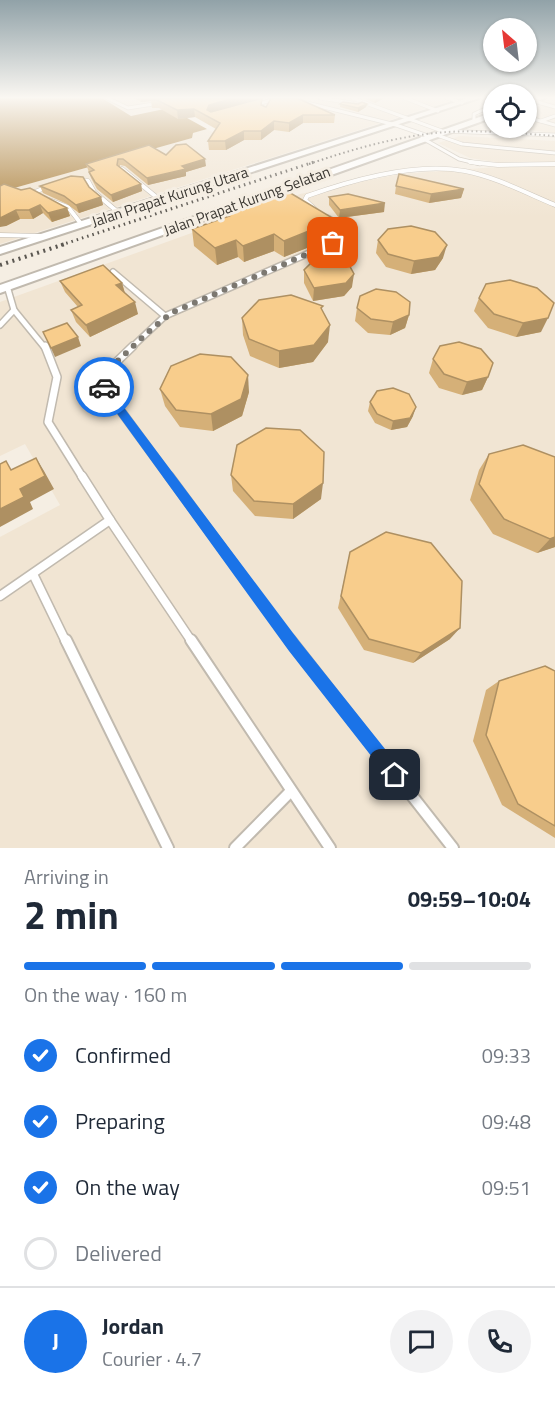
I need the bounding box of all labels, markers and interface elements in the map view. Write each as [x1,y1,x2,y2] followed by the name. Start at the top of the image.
[483,18,537,72] north arrow
[483,18,537,138] map controls
[483,84,537,138] button: locate
[89,160,252,233] street label: Jalan Prapat Kurung Utara
[160,160,333,241] street label: Jalan Prapat Kurung Selatan
[307,217,358,268] pin
[316,226,349,259] icon: bag
[74,357,134,417] courier
[88,371,121,404] icon: car
[369,749,420,800] pin
[378,758,411,791] icon: home
[24,861,109,892] text: Arriving in
[408,882,531,916] text: 09:59–10:04
[24,885,119,944] text: 2 min
[24,979,187,1010] text: On the way · 160 m
[75,1038,171,1072] text: Confirmed
[24,1039,57,1072] icon: check
[482,1040,531,1071] text: 09:33
[75,1104,165,1138] text: Preparing
[24,1105,57,1138] icon: check
[482,1106,531,1137] text: 09:48
[75,1170,180,1204] text: On the way
[24,1171,57,1204] icon: check
[482,1172,531,1203] text: 09:51
[75,1236,162,1270] text: Delivered
[102,1309,164,1343] text: Jordan
[390,1310,453,1373] button: chat
[468,1310,531,1373] button: phone
[52,1324,59,1358] text: J
[102,1343,202,1374] text: Courier · 4.7

